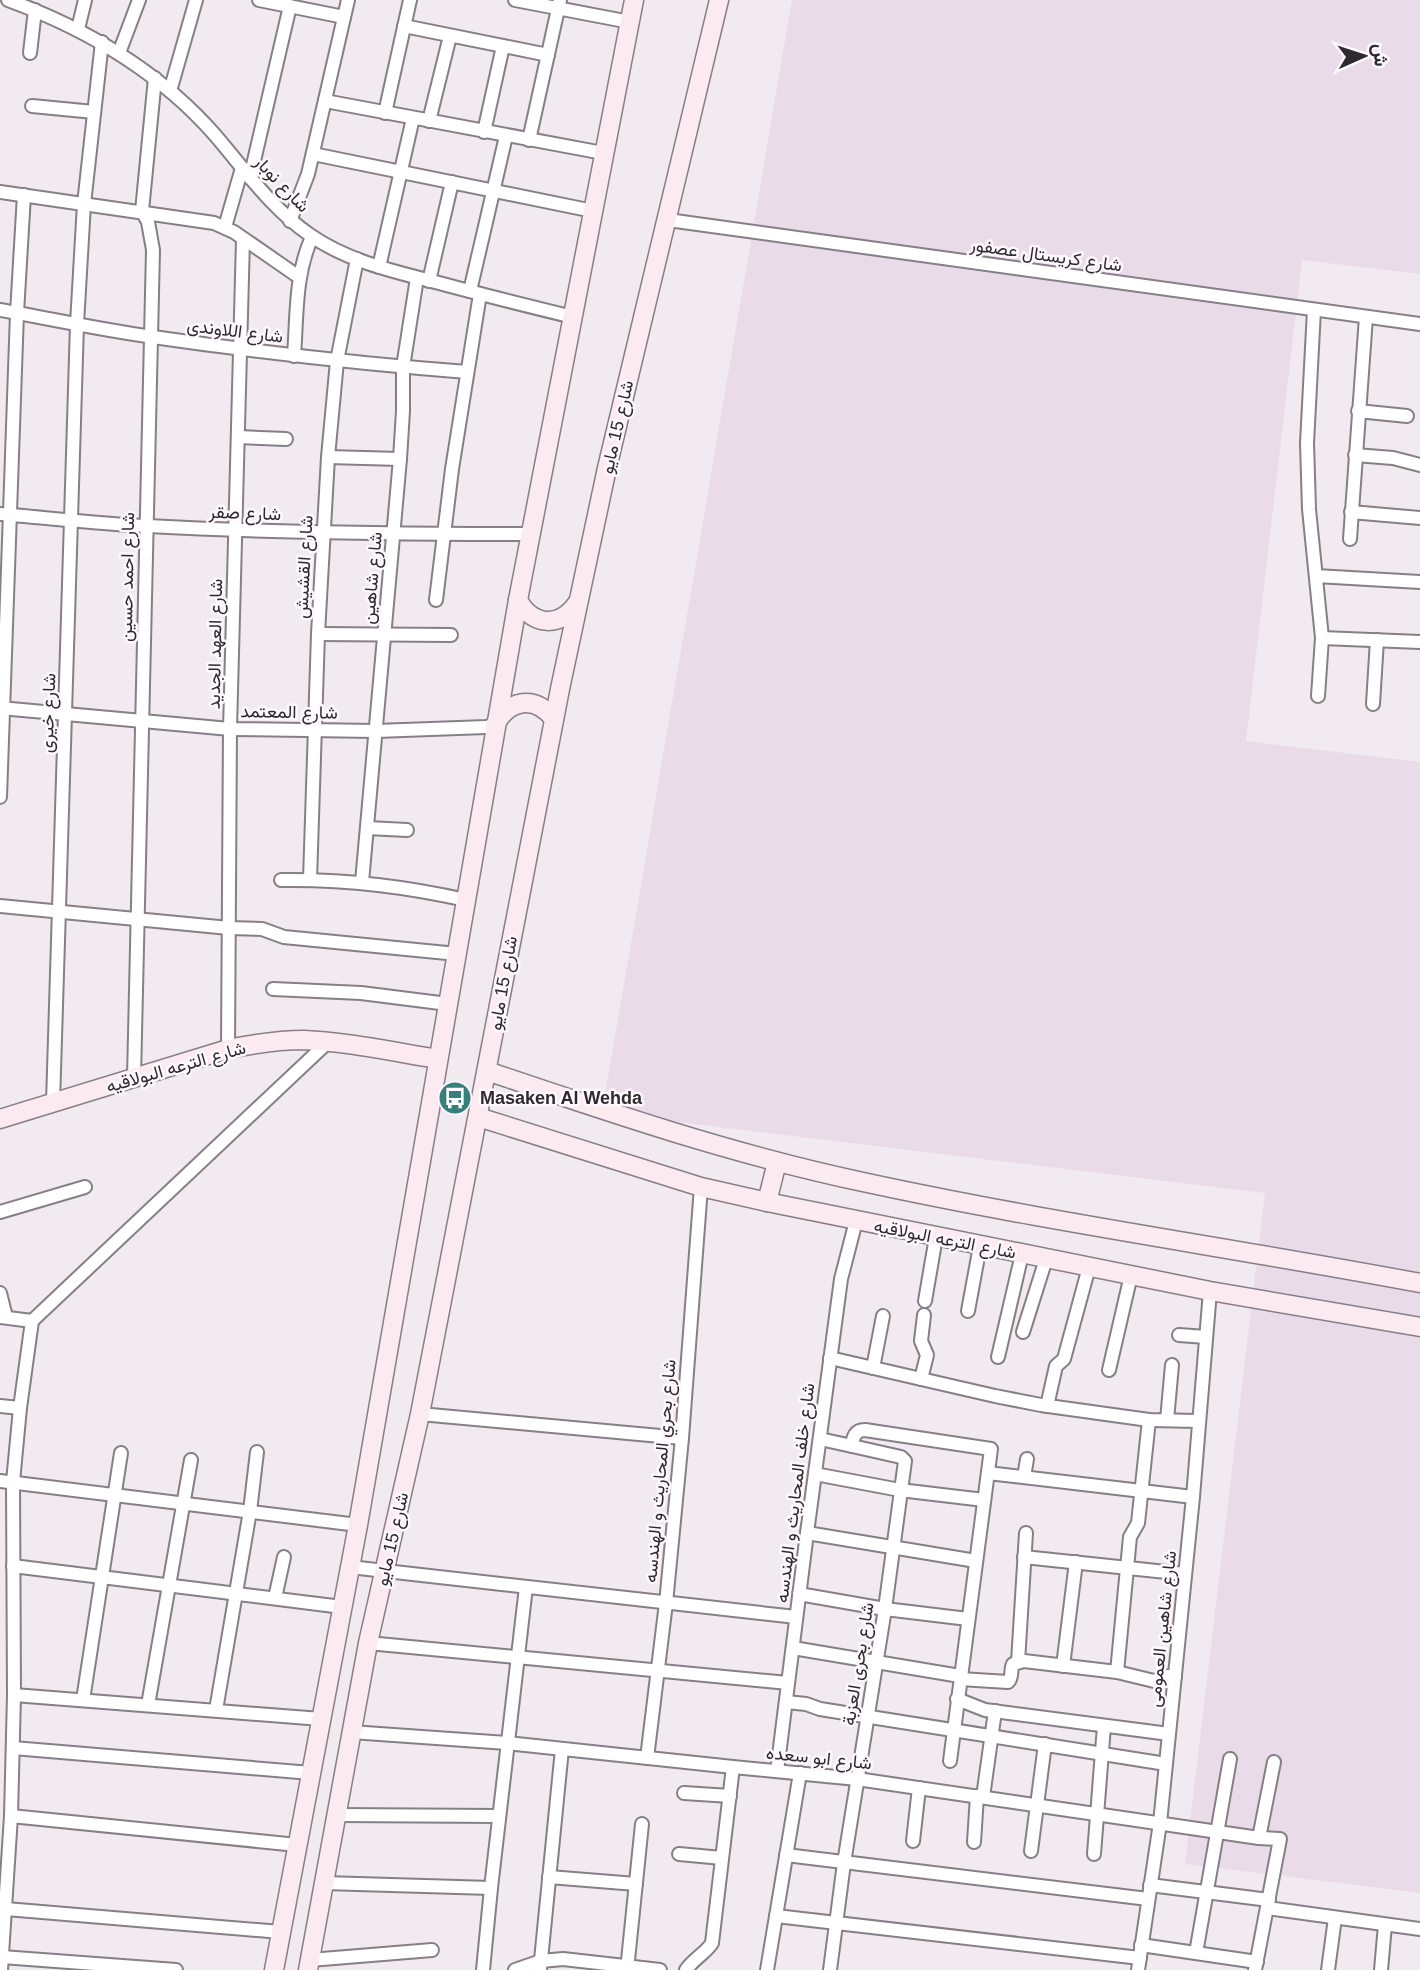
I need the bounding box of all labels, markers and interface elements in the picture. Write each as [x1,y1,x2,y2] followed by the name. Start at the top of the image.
[1329,21,1399,91] north arrow
[1368,43,1392,67] text: ش
[248,151,314,218] street label: شارع نوبار
[968,234,1123,278] street label: شارع كريستال عصفور
[185,315,284,349] street label: شارع اللاوندى
[597,378,639,476] street label: شارع 15 مايو
[208,502,281,526] street label: شارع صقر
[116,512,140,642] street label: شارع احمد حسين
[291,515,319,619] street label: شارع القشيش
[358,531,388,625] street label: شارع شاهين
[204,578,228,710] street label: شارع العهد الجديد
[37,673,61,753] street label: شارع خيرى
[240,701,338,725] street label: شارع المعتمد
[485,934,523,1032] street label: شارع 15 مايو
[104,1038,249,1098] street label: شارع الترعه البولاقيه
[436,1079,474,1117] bus stop icon: Masaken Al Wehda
[480,1088,643,1108] place label: Masaken Al Wehda
[872,1215,1018,1265] street label: شارع الترعه البولاقيه
[640,1359,685,1584] street label: شارع بحري المحاريث و الهندسه
[772,1382,820,1604] street label: شارع خلف المحاريث و الهندسه
[372,1490,414,1588] street label: شارع 15 مايو
[1144,1550,1182,1709] street label: شارع شاهين العمومى
[838,1601,880,1727] street label: شارع بحرى العزبة
[765,1743,873,1775] street label: شارع ابو سعده

